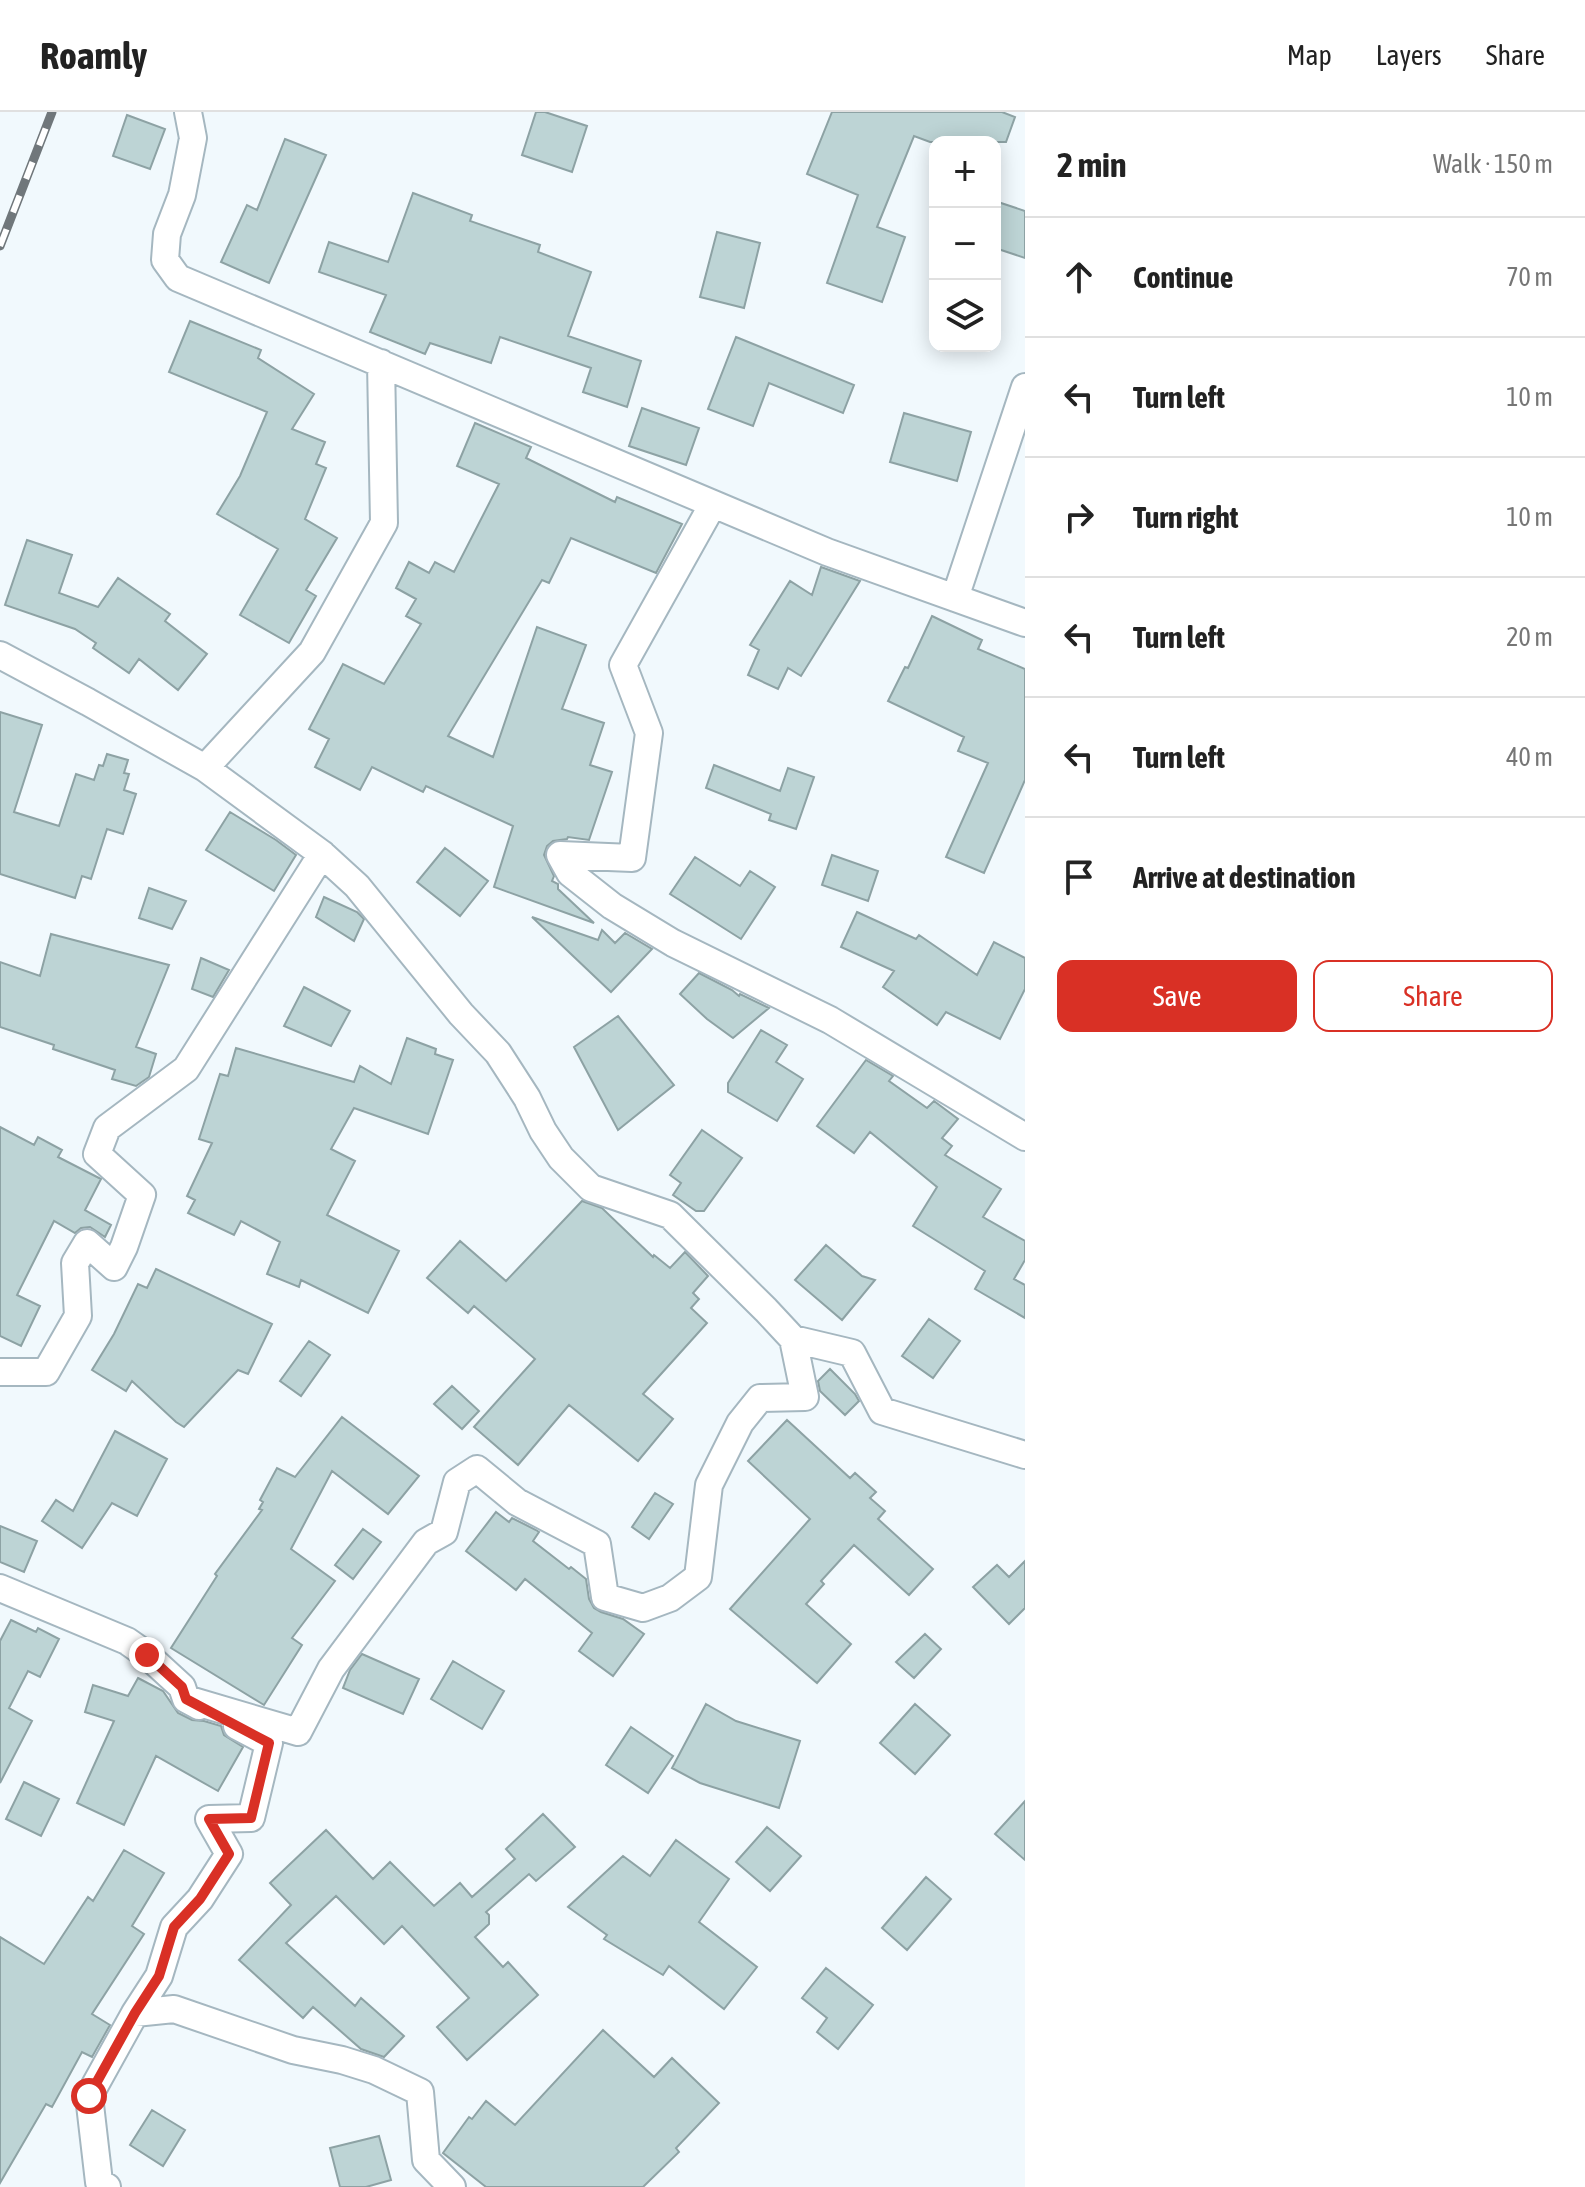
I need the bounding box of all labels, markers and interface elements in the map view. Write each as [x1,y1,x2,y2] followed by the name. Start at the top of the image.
[40,34,147,77] text: Roamly
[1287,39,1332,71] text: Map
[1376,39,1442,71] text: Layers
[1486,39,1545,71] text: Share
[929,136,1001,352] map controls
[929,136,1001,208] button: +
[1057,145,1126,184] text: 2 min
[1433,149,1553,179] text: Walk · 150 m
[929,208,1001,280] button: −
[1057,255,1101,299] icon: ahead
[1133,260,1233,294] text: Continue
[1506,262,1553,292] text: 70 m
[929,280,1001,352] button: layers
[1057,375,1101,419] icon: left
[1133,380,1225,414] text: Turn left
[1506,382,1553,412] text: 10 m
[1057,495,1101,539] icon: right
[1133,500,1239,534] text: Turn right
[1506,502,1553,532] text: 10 m
[1057,615,1101,659] icon: left
[1133,620,1225,654] text: Turn left
[1506,622,1553,652] text: 20 m
[1057,735,1101,779] icon: left
[1133,740,1225,774] text: Turn left
[1506,742,1553,772] text: 40 m
[1057,855,1101,899] icon: arrive
[1133,860,1355,894] text: Arrive at destination
[1057,960,1297,1032] button: Save
[1313,960,1553,1032] button: Share
[129,1637,165,1673] route end
[71,2078,107,2114] route start

